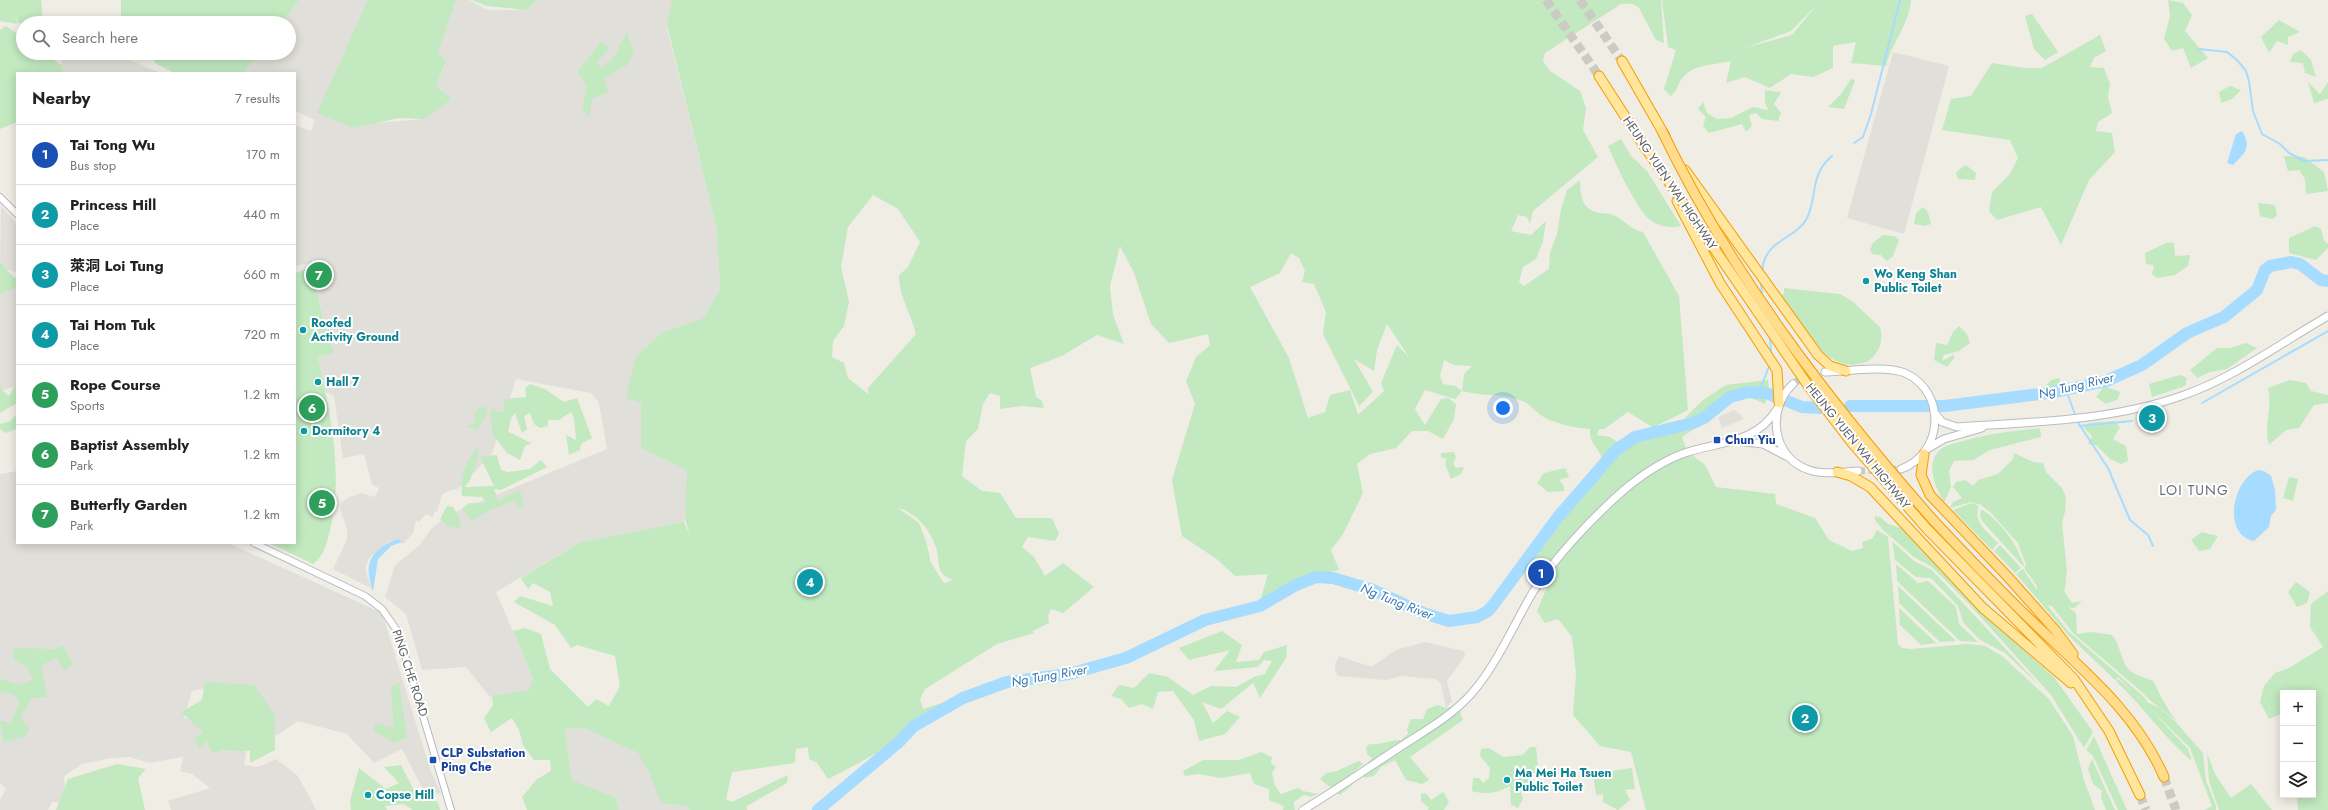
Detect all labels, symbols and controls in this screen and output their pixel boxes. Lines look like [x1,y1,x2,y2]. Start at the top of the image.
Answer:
search box [16,16,296,60]
icon: search [30,27,52,49]
text: Search here [62,27,138,49]
text: Nearby [32,86,90,110]
text: 7 results [235,89,280,108]
street label: HEUNG YUEN WAI HIGHWAY [1618,113,1722,254]
text: Tai Tong Wu [70,134,155,156]
text: 1 [42,145,48,164]
text: 170 m [245,145,280,164]
text: Bus stop [70,156,116,175]
text: Princess Hill [70,194,156,216]
text: 2 [41,205,49,224]
text: 440 m [243,205,280,224]
text: Place [70,216,99,235]
text: 萊洞 Loi Tung [70,255,164,277]
pin: 7 [306,260,332,290]
text: 3 [41,265,49,284]
text: 660 m [243,265,280,284]
place label: Wo Keng Shan Public Toilet [1874,265,1957,297]
marker: Wo Keng Shan Public Toilet [1861,276,1871,286]
text: Place [70,277,99,296]
text: Tai Hom Tuk [70,314,156,336]
place label: Roofed Activity Ground [310,314,399,346]
text: 4 [40,325,50,344]
text: 720 m [244,325,280,344]
marker: Roofed Activity Ground [298,325,308,335]
text: Place [70,336,99,355]
water label: Ng Tung River [2037,367,2116,403]
place label: Hall 7 [326,373,360,391]
text: Rope Course [70,374,161,396]
marker: Hall 7 [313,377,323,387]
street label: HEUNG YUEN WAI HIGHWAY [1801,379,1915,513]
text: 5 [41,385,49,404]
text: 1.2 km [243,385,280,404]
pin: 6 [299,393,325,423]
text: Sports [70,396,104,415]
your location [1493,398,1513,418]
pin: 3 [2139,403,2165,433]
place label: Dormitory 4 [312,422,380,440]
marker: Dormitory 4 [299,426,309,436]
place label: Chun Yiu [1725,431,1776,449]
text: Baptist Assembly [70,434,189,456]
marker: Chun Yiu [1712,435,1722,445]
text: 6 [41,445,49,464]
text: 1.2 km [243,445,280,464]
text: Park [70,456,93,475]
district label: LOI TUNG [2159,480,2229,500]
pin: 5 [309,488,335,518]
text: Butterfly Garden [70,494,187,516]
text: 7 [41,505,49,524]
text: 1.2 km [243,505,280,524]
text: Park [70,516,93,535]
pin: 1 [1528,558,1554,588]
pin: 4 [797,567,823,597]
water label: Ng Tung River [1358,578,1436,625]
street label: PING CHE ROAD [387,627,433,719]
water label: Ng Tung River [1010,659,1089,691]
map controls [2280,690,2316,798]
button: + [2280,690,2316,726]
pin: 2 [1792,703,1818,733]
button: − [2280,726,2316,762]
place label: CLP Substation Ping Che [441,744,526,776]
marker: CLP Substation Ping Che [428,755,438,765]
button: layers [2280,762,2316,798]
place label: Ma Mei Ha Tsuen Public Toilet [1515,764,1612,796]
marker: Ma Mei Ha Tsuen Public Toilet [1502,775,1512,785]
place label: Copse Hill [376,786,434,804]
marker: Copse Hill [363,790,373,800]

